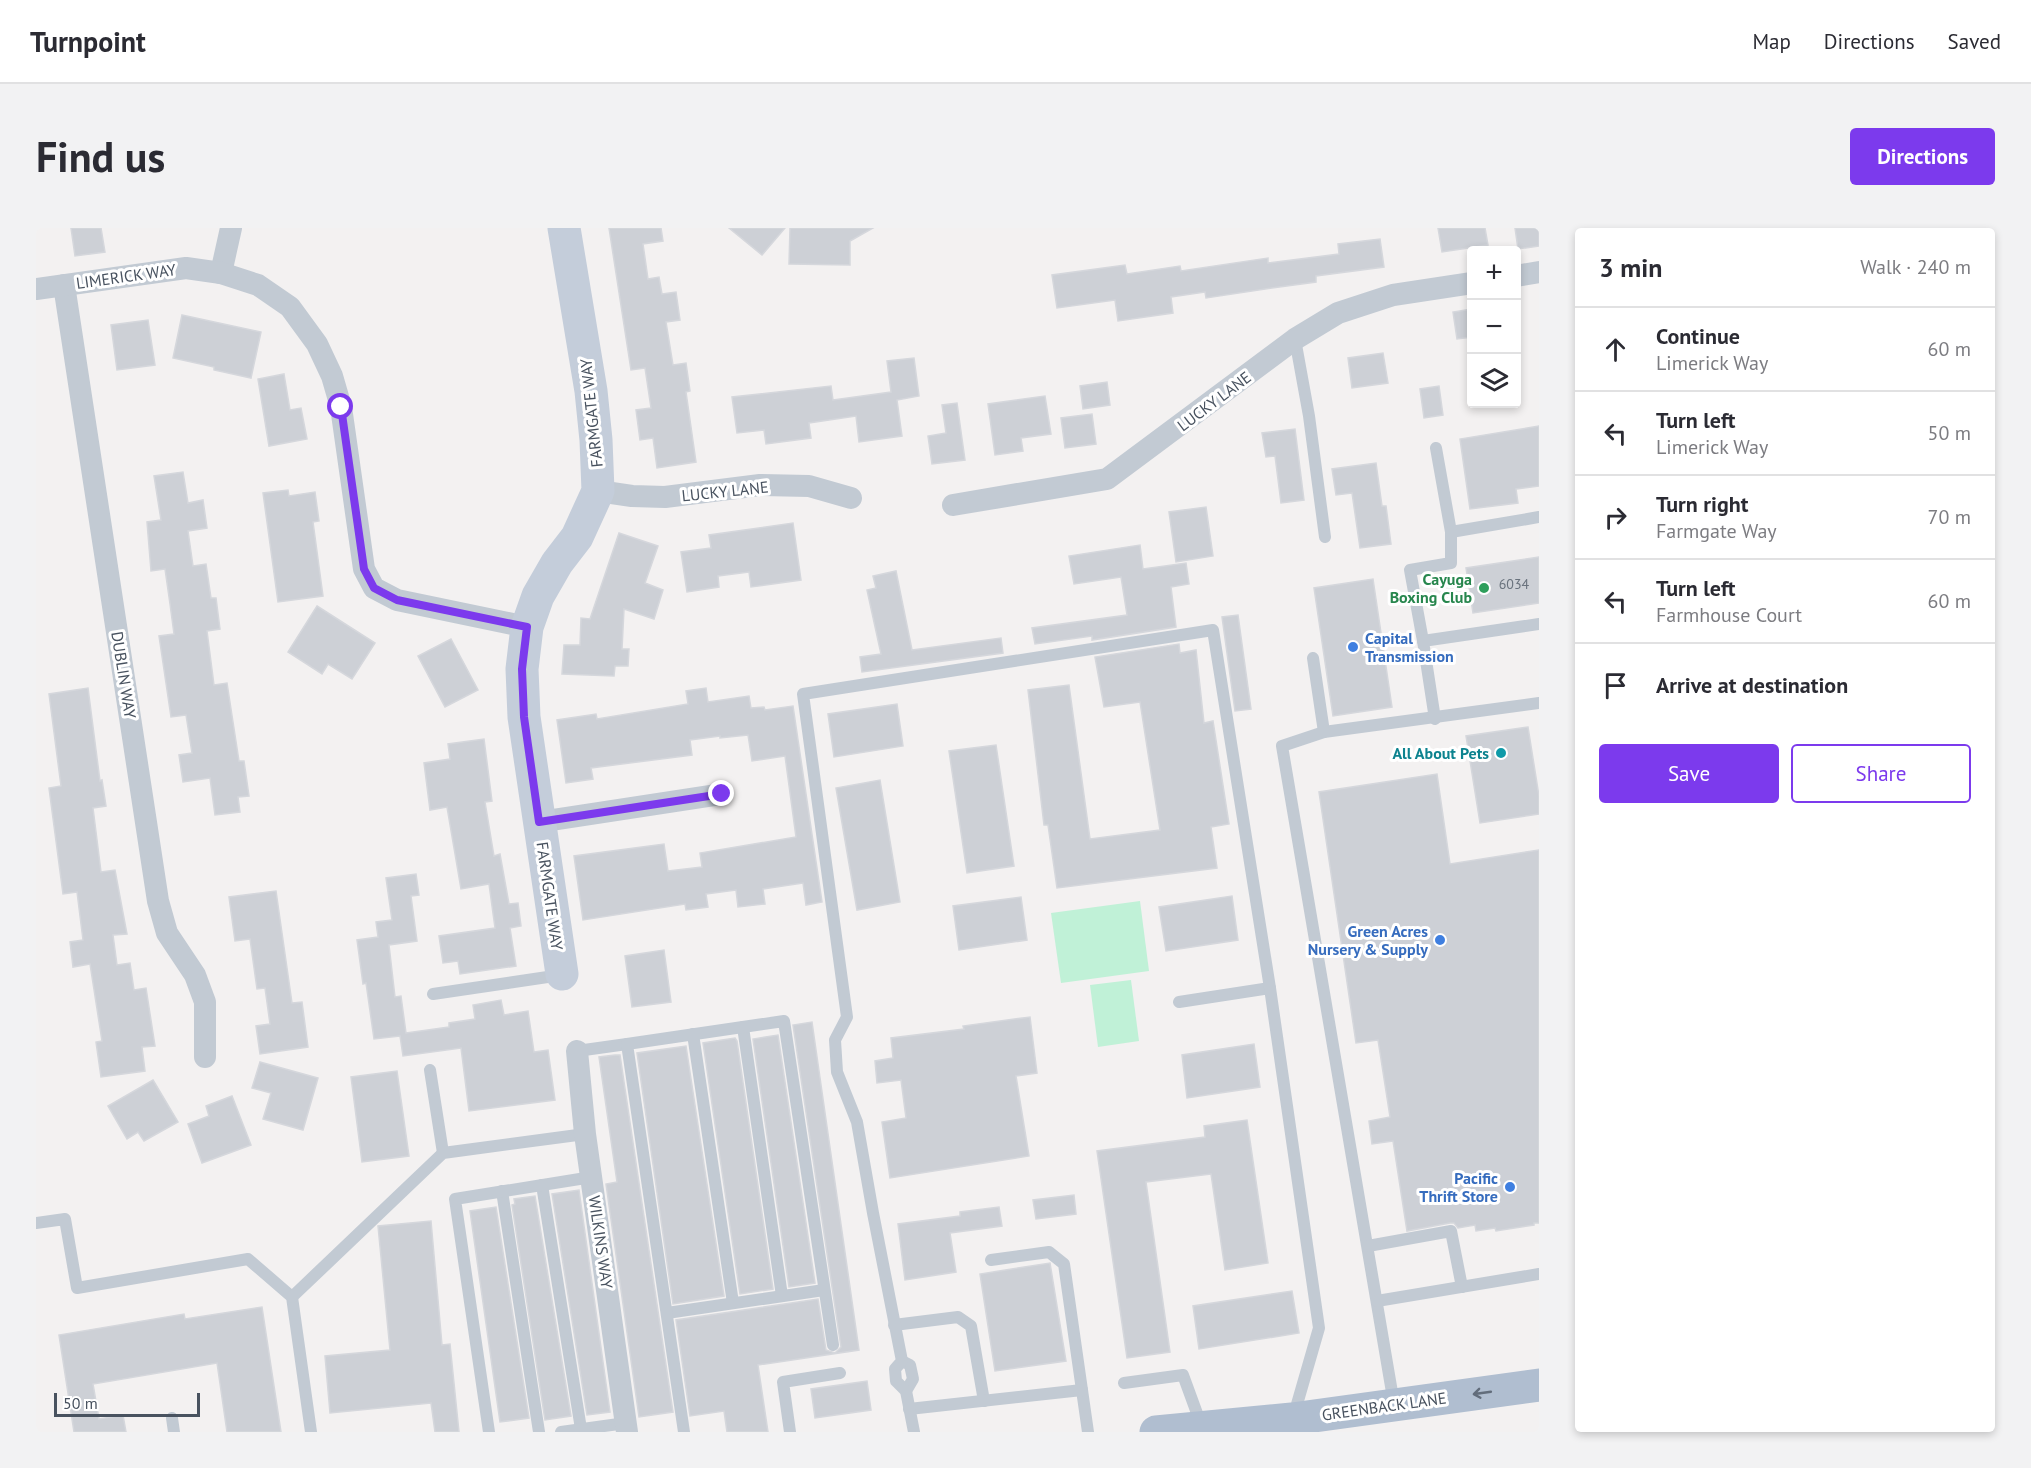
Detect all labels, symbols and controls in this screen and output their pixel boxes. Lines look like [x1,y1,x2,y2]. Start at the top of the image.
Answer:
text: Turnpoint [30,23,146,60]
text: Map [1752,28,1791,55]
text: Directions [1824,28,1915,55]
text: Saved [1948,28,2001,55]
button: Directions [1850,128,1995,185]
text: Find us [36,129,165,184]
map controls [1467,246,1521,408]
button: + [1467,246,1521,300]
text: 3 min [1599,251,1662,284]
text: Walk · 240 m [1860,254,1971,280]
street label: LIMERICK WAY [75,259,177,293]
button: − [1467,300,1521,354]
text: Continue [1656,322,1740,350]
icon: ahead [1599,333,1632,366]
text: 60 m [1928,336,1971,362]
text: Limerick Way [1656,350,1768,376]
button: layers [1467,354,1521,408]
street label: FARMGATE WAY [575,358,607,468]
street label: LUCKY LANE [1173,367,1255,435]
route start [327,393,353,419]
text: Turn left [1656,406,1736,434]
icon: left [1599,417,1632,450]
text: 50 m [1928,420,1971,446]
text: Limerick Way [1656,434,1768,460]
street label: LUCKY LANE [681,477,769,505]
text: Turn right [1656,490,1748,518]
icon: right [1599,501,1632,534]
text: 70 m [1928,504,1971,530]
text: Farmgate Way [1656,518,1777,544]
place label: Cayuga Boxing Club [1390,569,1472,607]
text: Turn left [1656,574,1736,602]
house number: 6034 [1499,575,1530,593]
marker: Cayuga Boxing Club [1477,581,1491,595]
icon: left [1599,585,1632,618]
text: 60 m [1928,588,1971,614]
text: Farmhouse Court [1656,602,1802,628]
place label: Capital Transmission [1365,628,1454,666]
street label: DUBLIN WAY [107,630,141,720]
marker: Capital Transmission [1346,640,1360,654]
icon: arrive [1599,669,1632,702]
text: Arrive at destination [1656,671,1848,699]
place label: All About Pets [1392,743,1489,763]
button: Save [1599,744,1779,803]
button: Share [1791,744,1971,803]
marker: All About Pets [1494,746,1508,760]
route end [708,780,734,806]
street label: FARMGATE WAY [532,840,568,952]
place label: Green Acres Nursery & Supply [1308,921,1428,959]
marker: Green Acres Nursery & Supply [1433,933,1447,947]
place label: Pacific Thrift Store [1419,1168,1498,1206]
marker: Pacific Thrift Store [1503,1180,1517,1194]
street label: WILKINS WAY [585,1194,617,1290]
street label: GREENBACK LANE [1321,1387,1447,1425]
one-way arrow [1472,1387,1492,1398]
scale bar [54,1390,200,1418]
text: 50 m [63,1393,98,1413]

